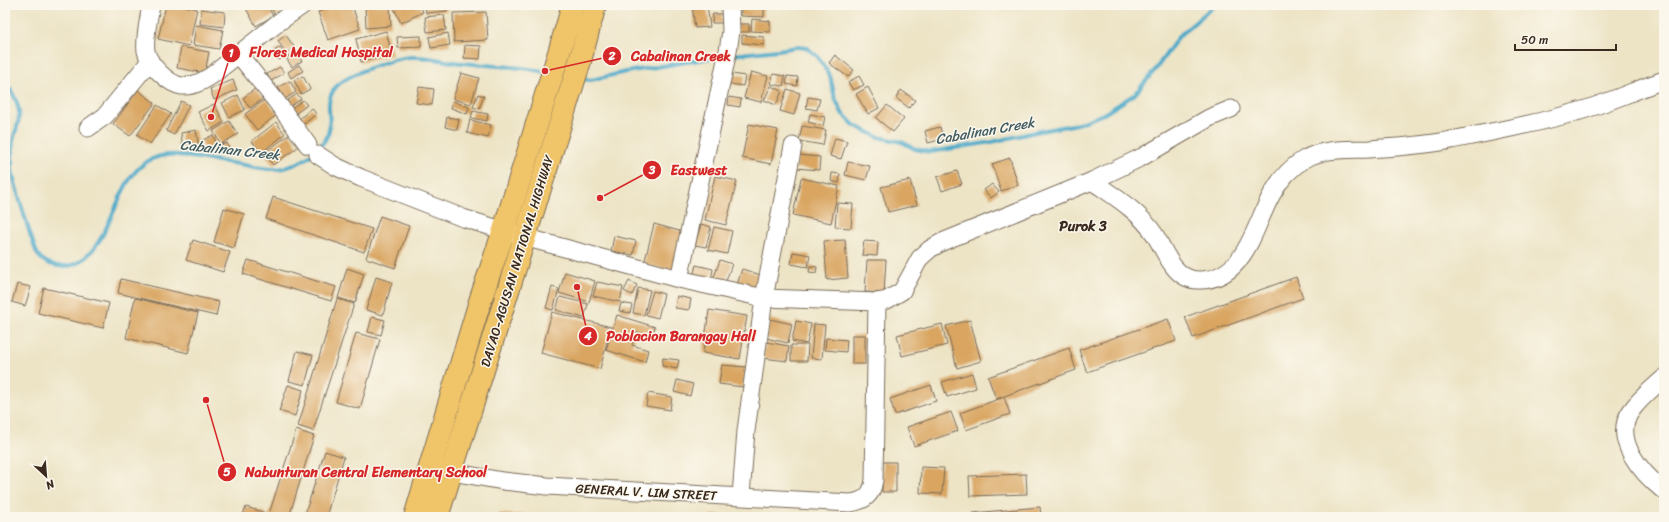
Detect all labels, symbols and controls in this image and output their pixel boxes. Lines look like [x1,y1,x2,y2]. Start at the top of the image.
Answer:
scale bar [1515,26,1616,52]
text: 50 m [1521,29,1548,51]
callout: Flores Medical Hospital [221,40,401,66]
text: Flores Medical Hospital [248,40,394,65]
text: 1 [228,42,234,64]
callout: Cabalinan Creek [602,43,739,69]
text: Cabalinan Creek [630,44,732,69]
text: 2 [608,45,616,67]
water label: Cabalinan Creek [934,110,1038,152]
water label: Cabalinan Creek [179,132,283,168]
street label: DAVAO-AGUSAN NATIONAL HIGHWAY [474,151,560,370]
callout: Eastwest [642,157,735,183]
text: Eastwest [671,158,728,183]
text: 3 [648,159,656,181]
district label: Purok 3 [1059,214,1107,239]
callout: Poblacion Barangay Hall [578,323,764,349]
text: Poblacion Barangay Hall [606,324,757,349]
text: 4 [583,325,592,347]
north arrow [26,456,66,496]
callout: Nabunturan Central Elementary School [217,459,495,485]
text: Nabunturan Central Elementary School [244,460,488,485]
text: 5 [223,461,231,483]
text: N [42,474,59,495]
street label: GENERAL V. LIM STREET [575,477,718,507]

